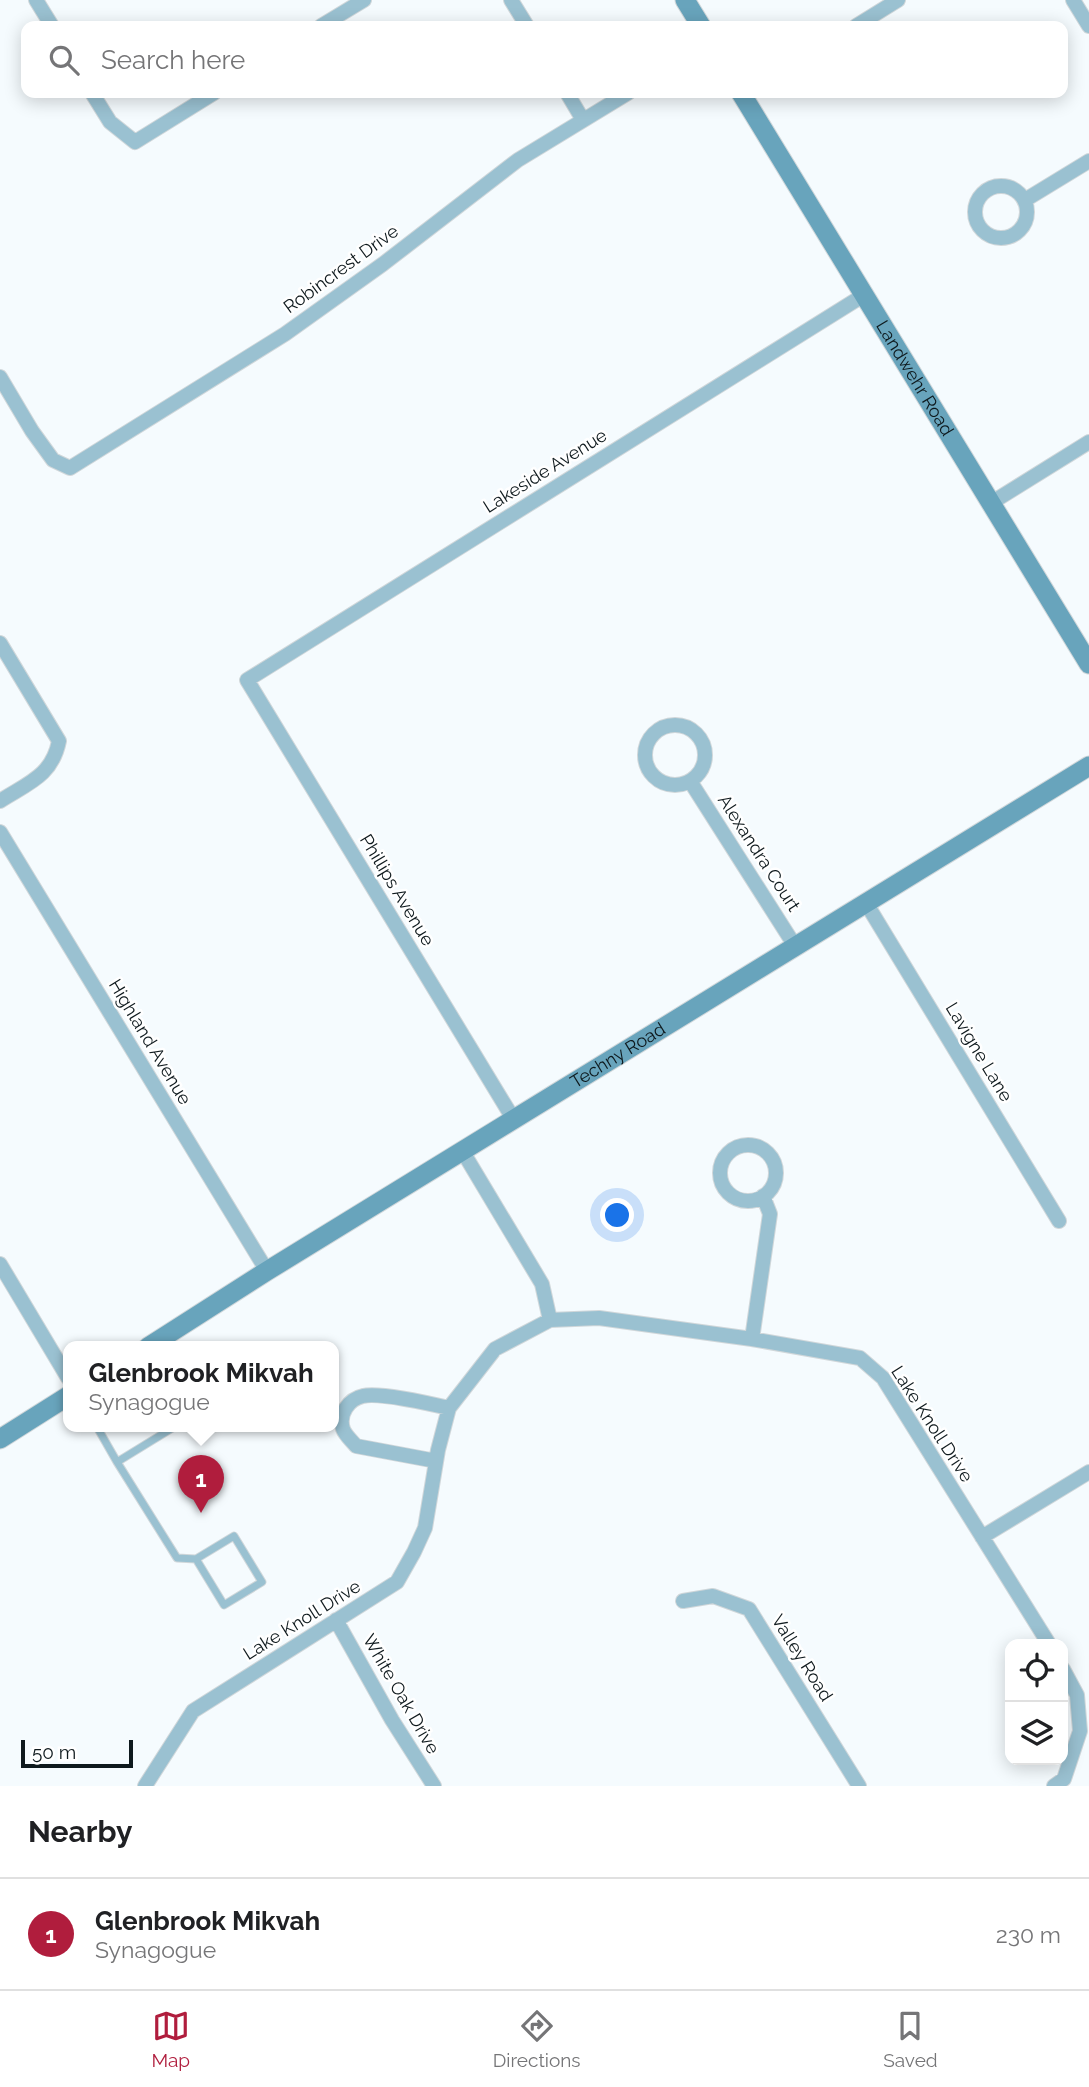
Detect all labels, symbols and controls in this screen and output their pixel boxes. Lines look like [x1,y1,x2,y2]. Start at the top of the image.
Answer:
search box [21,21,1068,98]
icon: search [45,41,83,79]
text: Search here [101,45,245,75]
street label: Robincrest Drive [279,220,402,317]
street label: Landwehr Road [872,317,958,439]
street label: Lakeside Avenue [479,424,611,517]
street label: Alexandra Court [714,791,805,915]
street label: Phillips Avenue [356,830,439,950]
street label: Highland Avenue [105,975,196,1109]
street label: Lavigne Lane [942,998,1017,1105]
street label: Techny Road [566,1018,669,1092]
your location [600,1198,634,1232]
popup [63,1341,339,1432]
text: Glenbrook Mikvah [88,1358,314,1388]
street label: Lake Knoll Drive [887,1362,978,1486]
text: Synagogue [88,1388,210,1415]
pin: 1 [178,1455,224,1513]
street label: Lake Knoll Drive [239,1575,365,1664]
street label: Valley Road [767,1611,837,1705]
street label: White Oak Drive [359,1630,444,1758]
map controls [1005,1639,1068,1765]
button: locate [1005,1639,1068,1702]
button: layers [1005,1702,1068,1765]
scale bar [21,1737,133,1769]
text: 50 m [32,1741,76,1763]
text: Nearby [28,1814,132,1849]
text: Glenbrook Mikvah [95,1906,320,1936]
text: 1 [45,1921,57,1948]
text: 230 m [996,1921,1061,1948]
text: Synagogue [95,1936,216,1963]
tab: Map [151,2007,190,2071]
tab: Directions [493,2007,581,2071]
tab: Saved [883,2007,938,2071]

